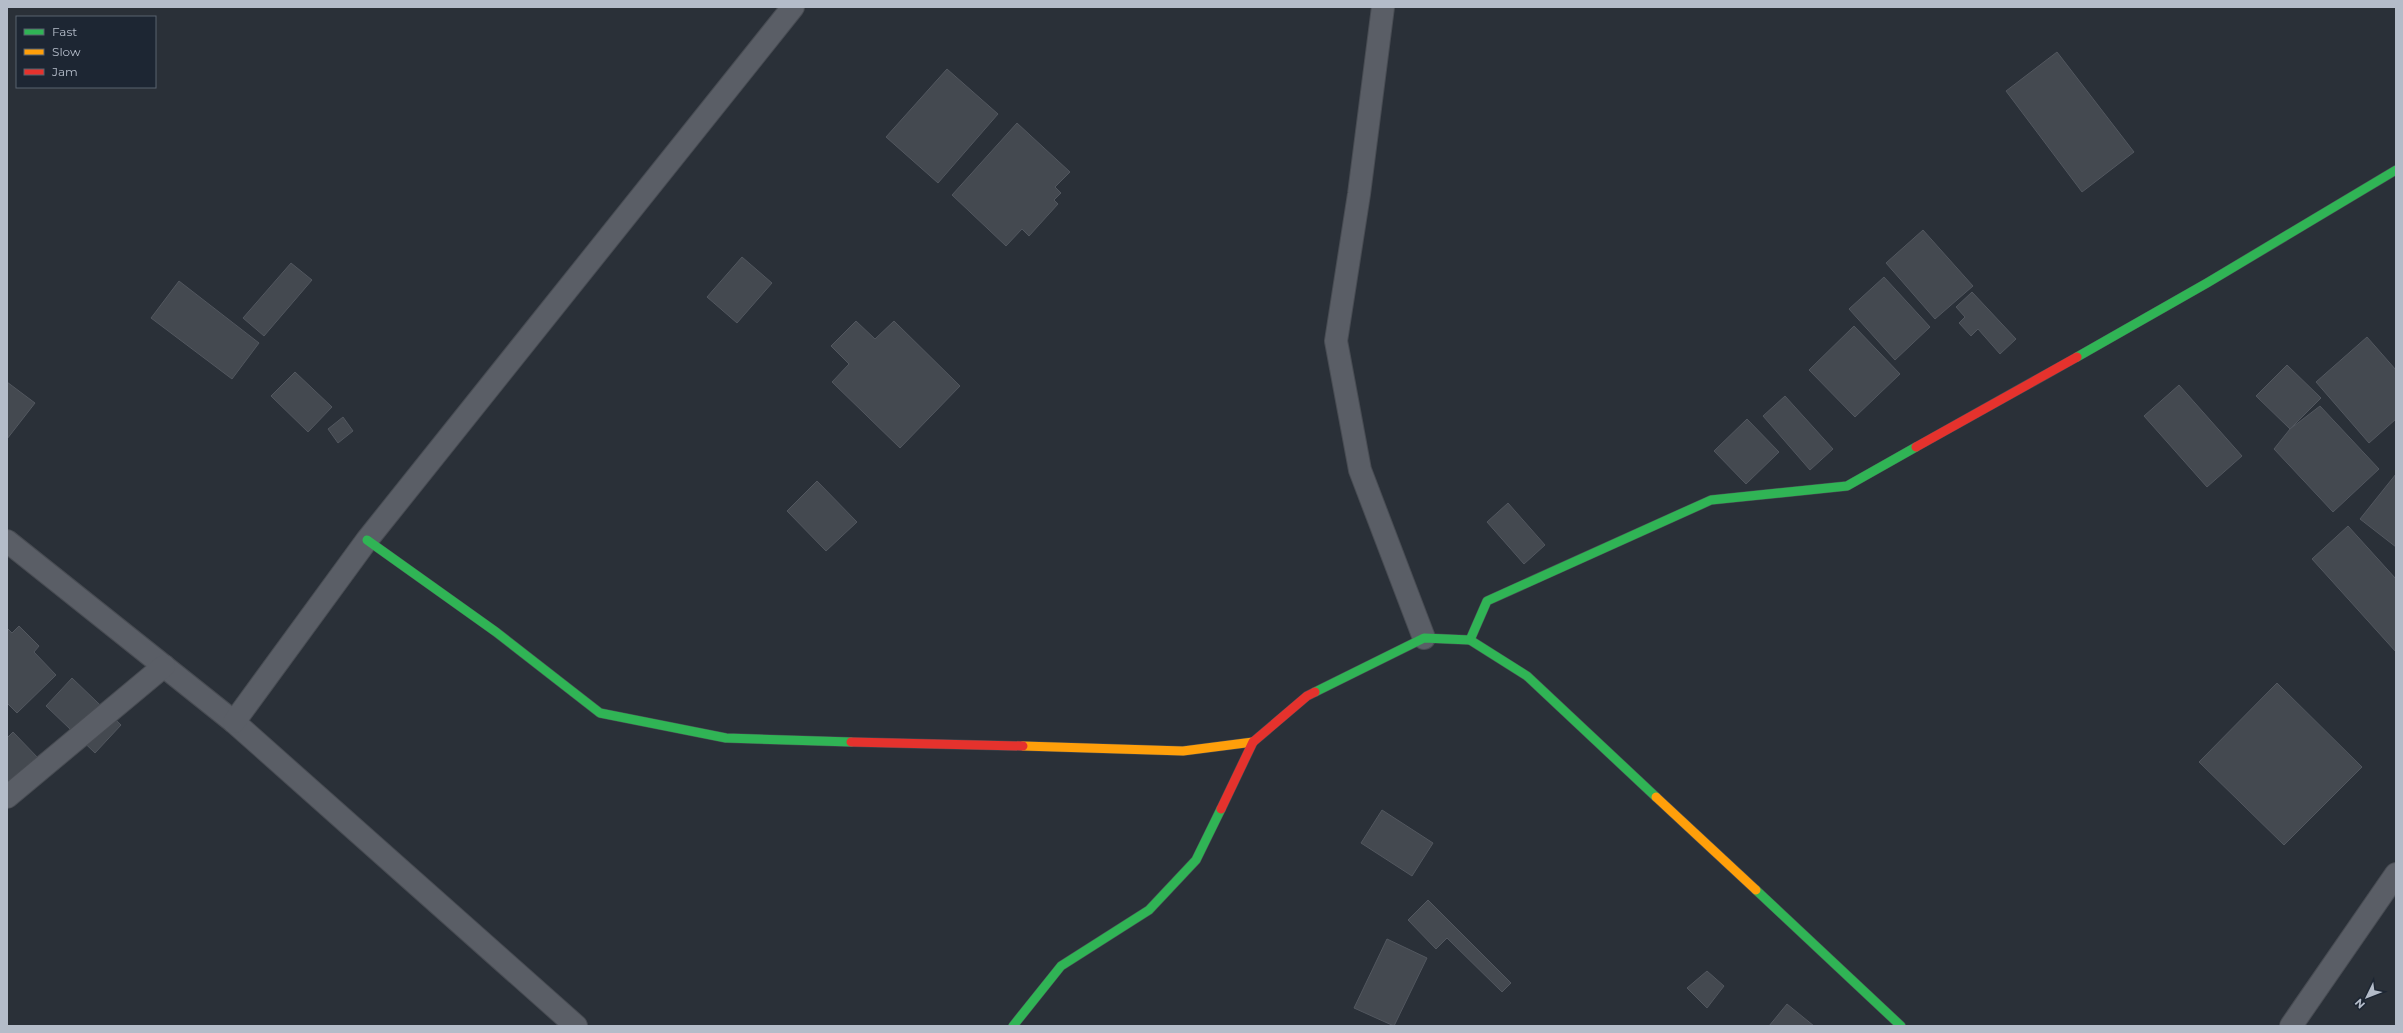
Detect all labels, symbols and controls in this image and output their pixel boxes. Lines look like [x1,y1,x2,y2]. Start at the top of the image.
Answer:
legend [16,16,156,88]
text: Fast [52,24,77,39]
text: Slow [52,44,81,59]
text: Jam [51,64,78,79]
north arrow [2347,977,2387,1017]
text: N [2352,996,2368,1012]

